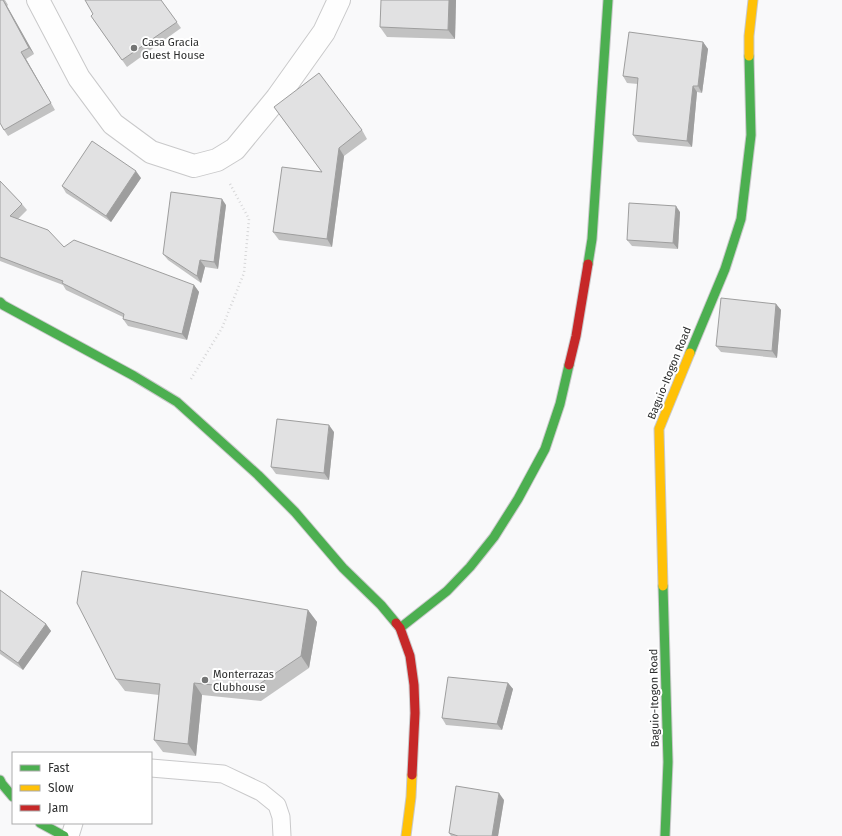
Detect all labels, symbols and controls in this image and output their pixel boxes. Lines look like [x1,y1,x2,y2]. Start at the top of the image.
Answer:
place label: Casa Gracia Guest House [142,36,205,62]
marker: Casa Gracia Guest House [129,43,139,53]
street label: Baguio-Itogon Road [645,325,694,421]
street label: Baguio-Itogon Road [647,649,662,747]
place label: Monterrazas Clubhouse [213,668,274,694]
marker: Monterrazas Clubhouse [200,675,210,685]
legend [12,752,152,824]
text: Fast [48,761,70,775]
text: Slow [48,781,74,795]
text: Jam [48,801,68,815]

